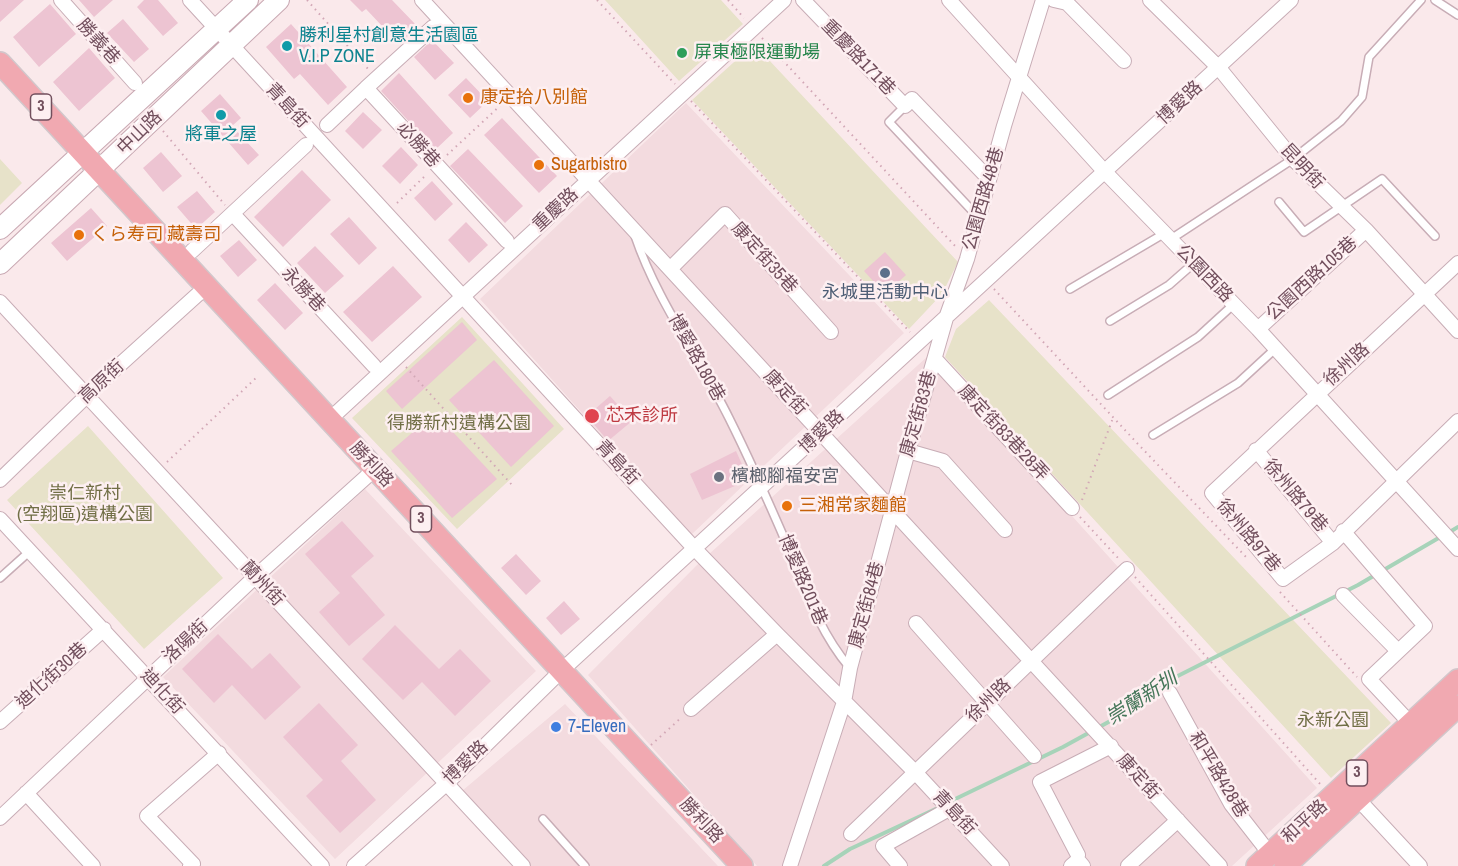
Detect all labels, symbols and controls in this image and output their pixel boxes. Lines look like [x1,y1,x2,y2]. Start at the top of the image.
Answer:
street label: 勝義巷 [72,15,124,69]
street label: 重慶路171巷 [817,16,899,100]
place label: 勝利星村創意生活園區 V.I.P ZONE [299,25,479,68]
marker: 勝利星村創意生活園區 V.I.P ZONE [280,39,294,53]
place label: 屏東極限運動場 [694,42,820,64]
marker: 屏東極限運動場 [675,46,689,60]
street label: 博愛路 [1153,77,1207,129]
street label: 青島街 [261,79,313,133]
place label: 康定拾八別館 [480,87,588,109]
marker: 康定拾八別館 [461,91,475,105]
road number: 3 [30,94,51,120]
street label: 中山路 [113,106,167,160]
marker: 將軍之屋 [214,108,228,122]
street label: 必勝巷 [392,118,444,172]
place label: 將軍之屋 [185,124,257,146]
street label: 昆明街 [1276,140,1328,194]
street label: 公園西路48巷 [959,145,1009,253]
place label: Sugarbistro [551,154,627,176]
marker: Sugarbistro [532,158,546,172]
street label: 重慶路 [529,184,583,236]
street label: 康定街35巷 [726,218,802,298]
place label: くら寿司 藏壽司 [91,224,221,246]
marker: くら寿司 藏壽司 [72,228,86,242]
street label: 公園西路105巷 [1262,233,1362,325]
street label: 公園西路 [1171,241,1237,307]
street label: 永勝巷 [277,263,329,317]
marker: 永城里活動中心 [878,266,892,280]
place label: 永城里活動中心 [822,282,948,304]
street label: 博愛路180巷 [663,311,729,405]
street label: 徐州路 [1320,339,1374,391]
street label: 高原街 [75,356,129,408]
street label: 康定街 [759,366,811,420]
street label: 康定街83巷 [896,369,942,459]
street label: 康定街83巷28弄 [953,381,1053,485]
place label: 芯禾診所 [606,405,678,427]
street label: 博愛路 [795,406,849,458]
marker: 芯禾診所 [583,407,601,425]
park label: 得勝新村遺構公園 [387,413,531,435]
street label: 青島街 [591,436,643,490]
street label: 勝利路 [345,438,397,492]
street label: 徐州路79巷 [1258,455,1332,537]
place label: 檳榔腳福安宮 [731,466,839,488]
marker: 檳榔腳福安宮 [712,470,726,484]
park label: 崇仁新村 (空翔區)遺構公園 [17,483,153,526]
place label: 三湘常家麵館 [799,495,907,517]
street label: 徐州路97巷 [1211,495,1285,577]
marker: 三湘常家麵館 [780,499,794,513]
road number: 3 [410,506,432,532]
street label: 博愛路201巷 [773,531,831,629]
street label: 蘭州街 [236,557,288,611]
street label: 康定街84巷 [845,560,889,650]
street label: 洛陽街 [159,616,213,668]
street label: 迪化街30巷 [12,638,92,714]
street label: 迪化街 [136,665,188,719]
water label: 崇蘭新圳 [1102,667,1182,731]
street label: 徐州路 [962,674,1016,728]
park label: 永新公園 [1297,710,1369,732]
place label: 7-Eleven [568,716,626,738]
marker: 7-Eleven [549,720,563,734]
street label: 和平路428巷 [1184,728,1252,822]
street label: 博愛路 [439,736,493,790]
street label: 康定街 [1112,750,1164,804]
road number: 3 [1346,760,1368,786]
street label: 青島街 [928,786,980,840]
street label: 勝利路 [675,794,727,848]
street label: 和平路 [1278,796,1332,848]

